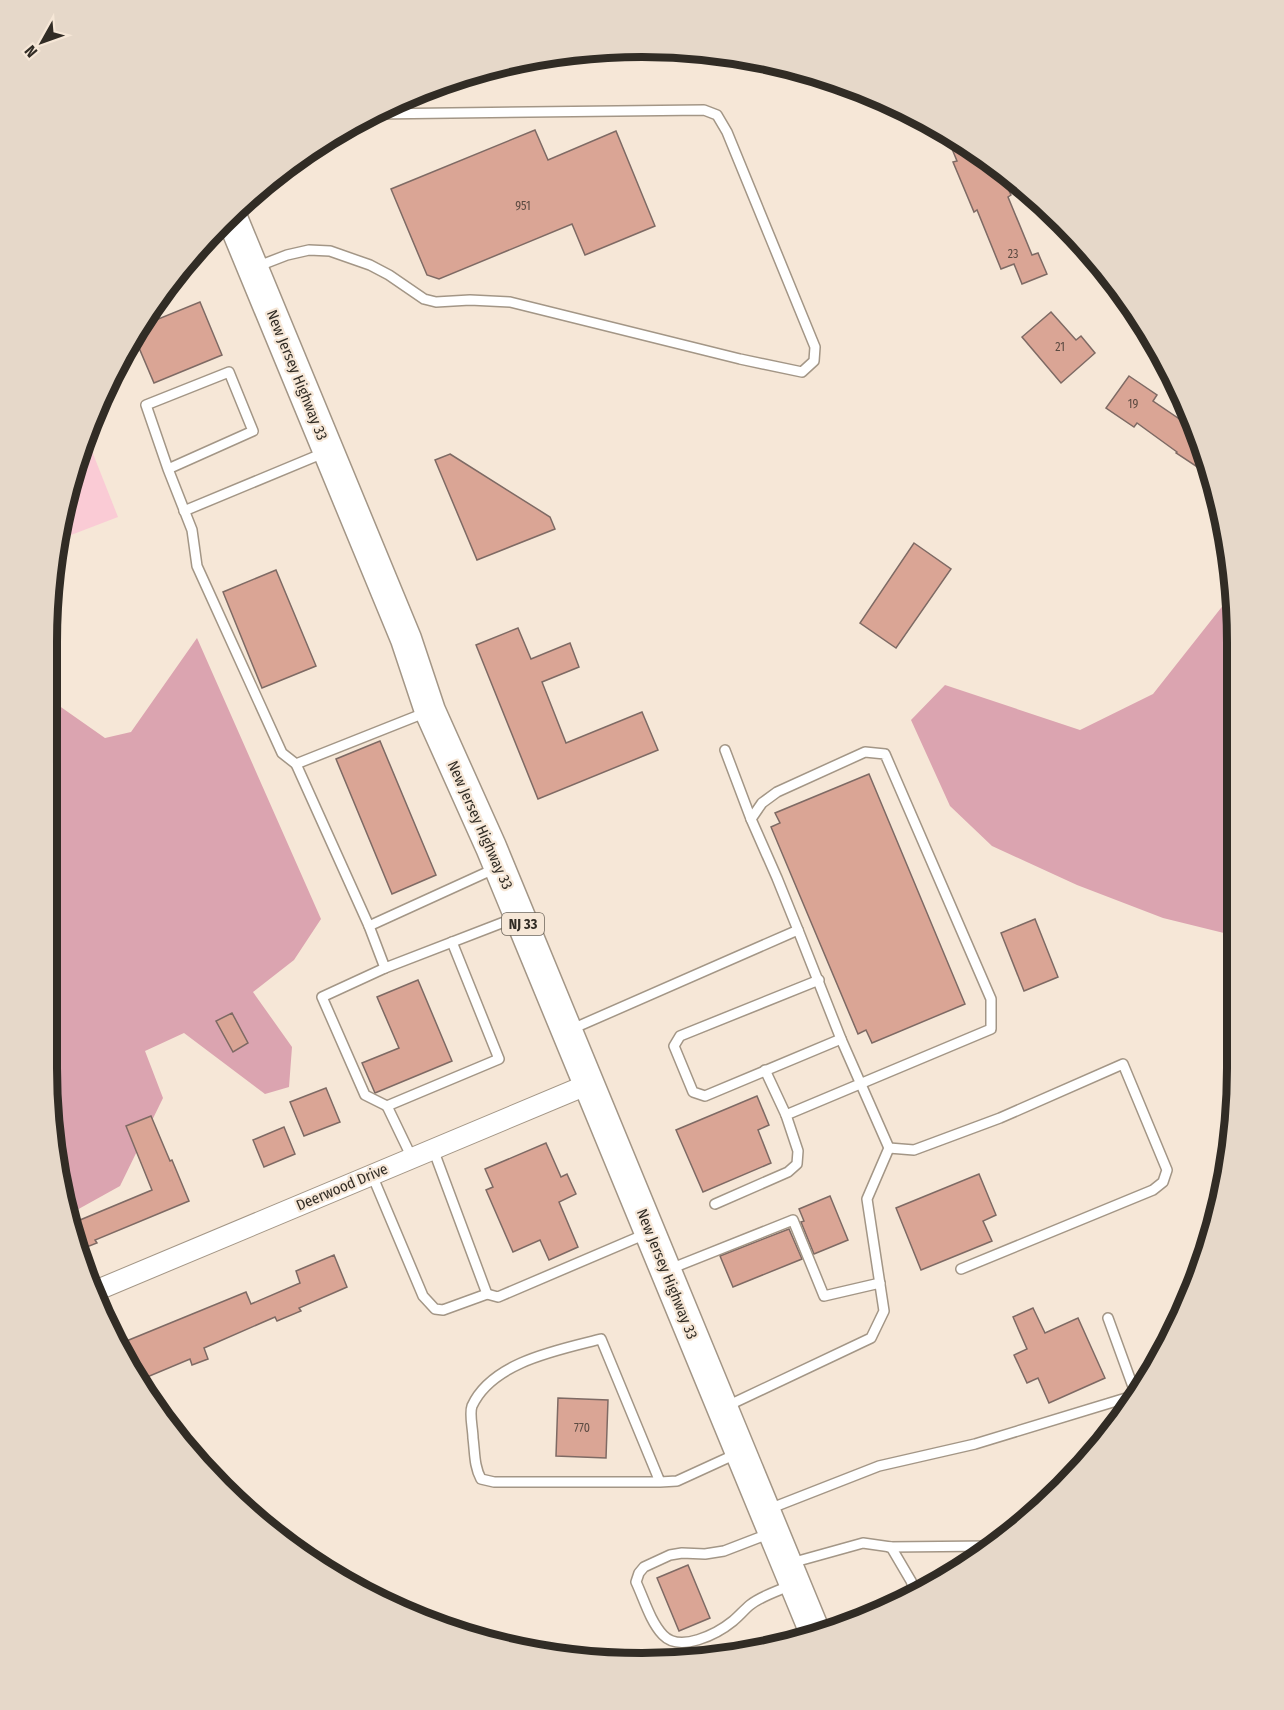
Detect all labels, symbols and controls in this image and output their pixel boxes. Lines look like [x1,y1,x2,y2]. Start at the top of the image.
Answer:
north arrow [12,12,72,72]
text: N [21,42,41,61]
house number: 951 [515,199,531,213]
house number: 23 [1008,247,1018,261]
street label: New Jersey Highway 33 [263,307,331,443]
house number: 21 [1055,340,1065,354]
house number: 19 [1128,397,1138,411]
street label: New Jersey Highway 33 [444,758,517,892]
road number: NJ 33 [502,913,544,935]
street label: Deerwood Drive [294,1160,390,1214]
street label: New Jersey Highway 33 [633,1206,701,1342]
house number: 770 [574,1421,590,1435]

